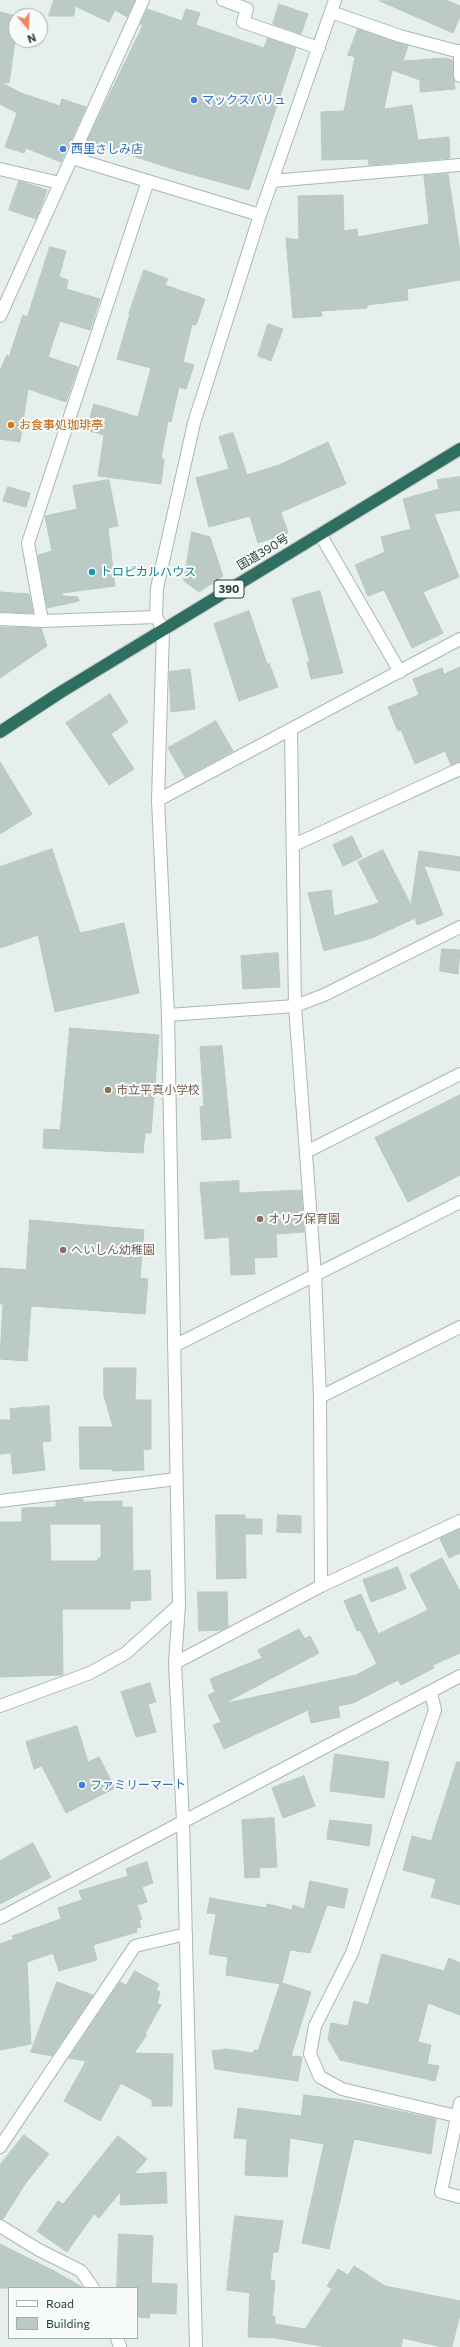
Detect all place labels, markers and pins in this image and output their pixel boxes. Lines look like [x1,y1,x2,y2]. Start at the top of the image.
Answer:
place label: マックスバリュ [202,93,286,107]
marker: マックスバリュ [189,95,199,105]
place label: 西里さしみ店 [71,142,143,156]
marker: 西里さしみ店 [58,144,68,154]
place label: お食事処珈琲亭 [19,418,103,432]
marker: お食事処珈琲亭 [6,420,16,430]
place label: トロピカルハウス [100,565,196,579]
marker: トロピカルハウス [87,567,97,577]
place label: 市立平真小学校 [116,1083,200,1097]
marker: 市立平真小学校 [103,1085,113,1095]
place label: オリブ保育園 [268,1212,340,1226]
marker: オリブ保育園 [255,1214,265,1224]
place label: へいしん幼稚園 [71,1243,155,1257]
marker: へいしん幼稚園 [58,1245,68,1255]
place label: ファミリーマート [90,1778,186,1792]
marker: ファミリーマート [77,1780,87,1790]

